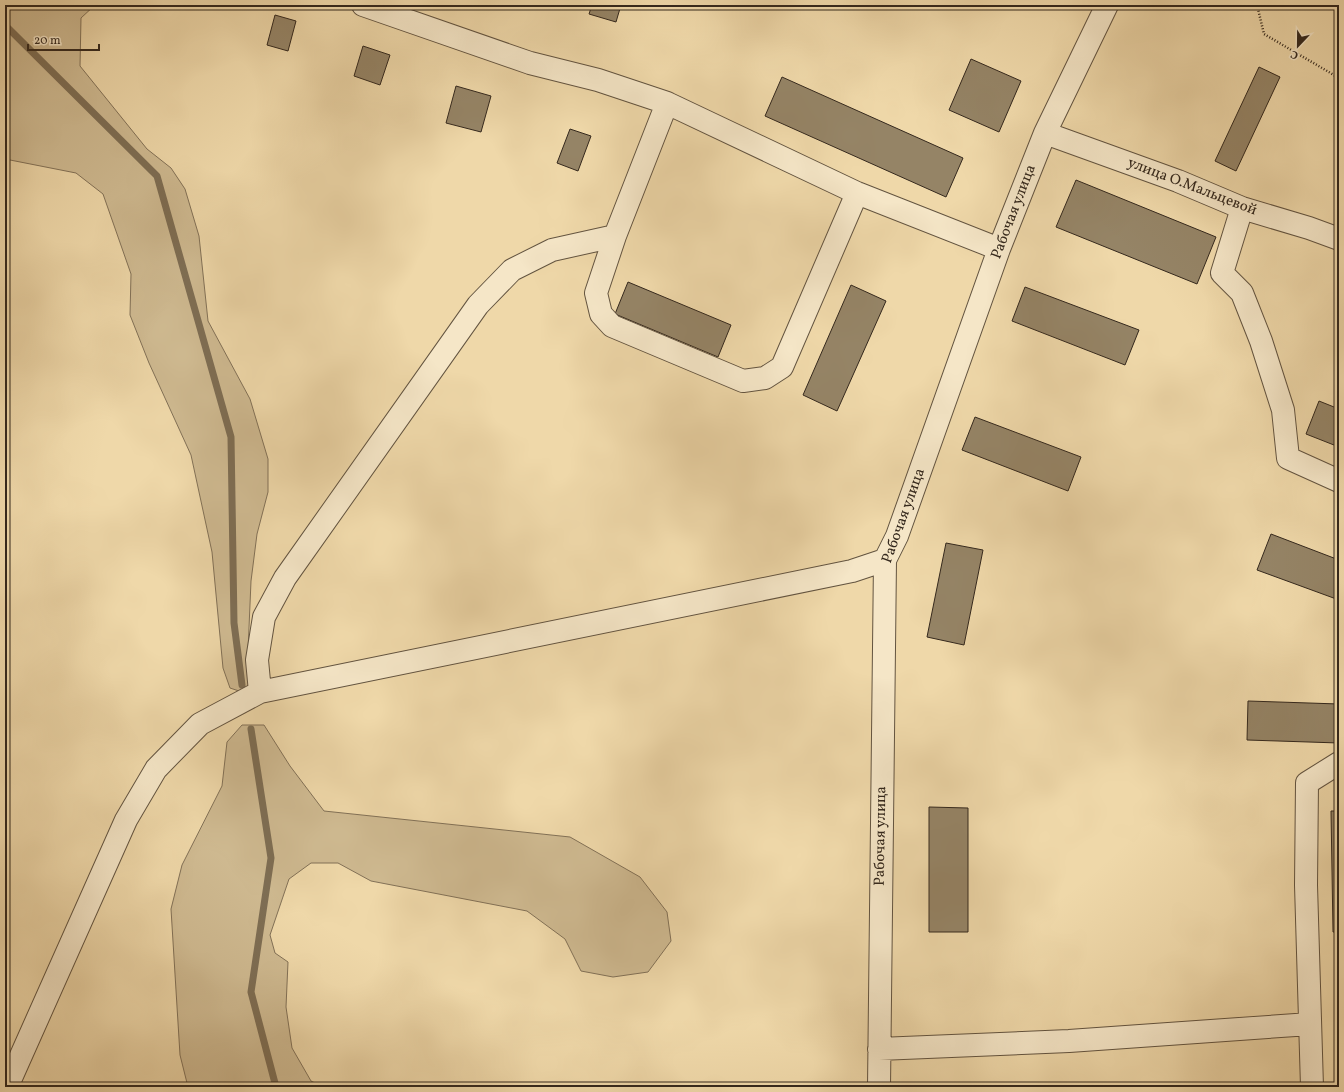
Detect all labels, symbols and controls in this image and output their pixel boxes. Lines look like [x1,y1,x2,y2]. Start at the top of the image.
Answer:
scale bar [28,26,99,52]
north arrow [1278,26,1318,66]
text: 20 m [34,33,61,49]
text: С [1289,46,1301,62]
street label: улица О.Мальцевой [1124,153,1260,221]
street label: Рабочая улица [986,162,1042,262]
street label: Рабочая улица [877,466,931,566]
street label: Рабочая улица [870,786,892,886]

